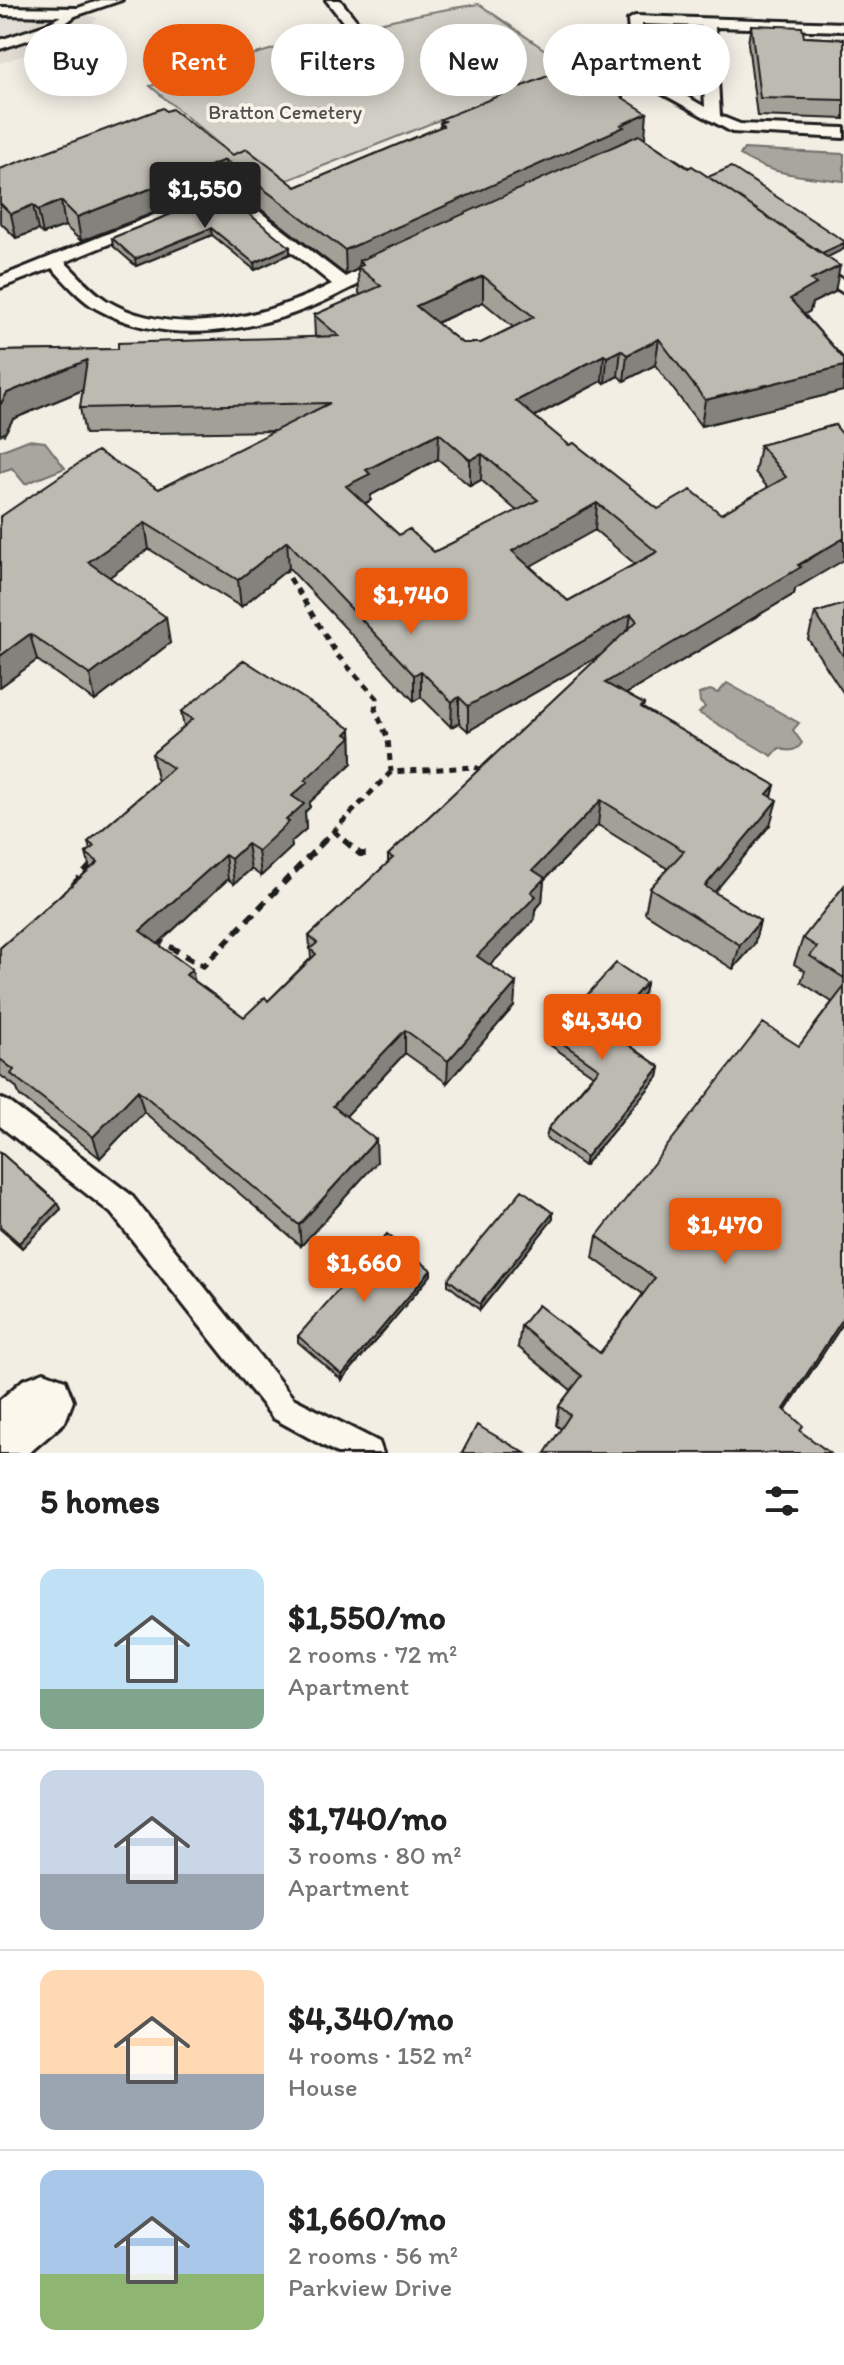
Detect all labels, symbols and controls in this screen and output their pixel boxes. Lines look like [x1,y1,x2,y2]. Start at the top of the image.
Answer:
chip: Buy [24,24,127,96]
chip: Rent [143,24,255,96]
chip: Filters [271,24,404,96]
chip: New [420,24,527,96]
chip: Apartment [543,24,730,96]
park label: Bratton Cemetery [208,100,362,124]
pin: $1,550 [140,162,270,230]
text: $1,550 [168,172,242,204]
pin: $1,740 [346,568,476,636]
text: $1,740 [373,578,449,610]
pin: $4,340 [537,994,667,1062]
text: $4,340 [562,1004,642,1036]
pin: $1,470 [660,1198,790,1266]
text: $1,470 [687,1208,763,1240]
pin: $1,660 [299,1236,429,1304]
text: $1,660 [327,1246,401,1278]
icon: filters [760,1479,804,1523]
text: 5 homes [40,1481,160,1522]
text: $1,550/mo [288,1597,446,1638]
icon: home [104,1601,200,1697]
text: 2 rooms · 72 m² [288,1638,457,1670]
text: Apartment [288,1670,409,1702]
text: $1,740/mo [288,1798,447,1839]
icon: home [104,1802,200,1898]
text: 3 rooms · 80 m² [288,1839,462,1871]
text: Apartment [288,1871,409,1903]
text: $4,340/mo [288,1998,454,2039]
icon: home [104,2002,200,2098]
text: 4 rooms · 152 m² [288,2039,472,2071]
text: House [288,2071,358,2103]
text: $1,660/mo [288,2198,446,2239]
icon: home [104,2202,200,2298]
text: 2 rooms · 56 m² [288,2239,458,2271]
text: Parkview Drive [288,2271,452,2303]

